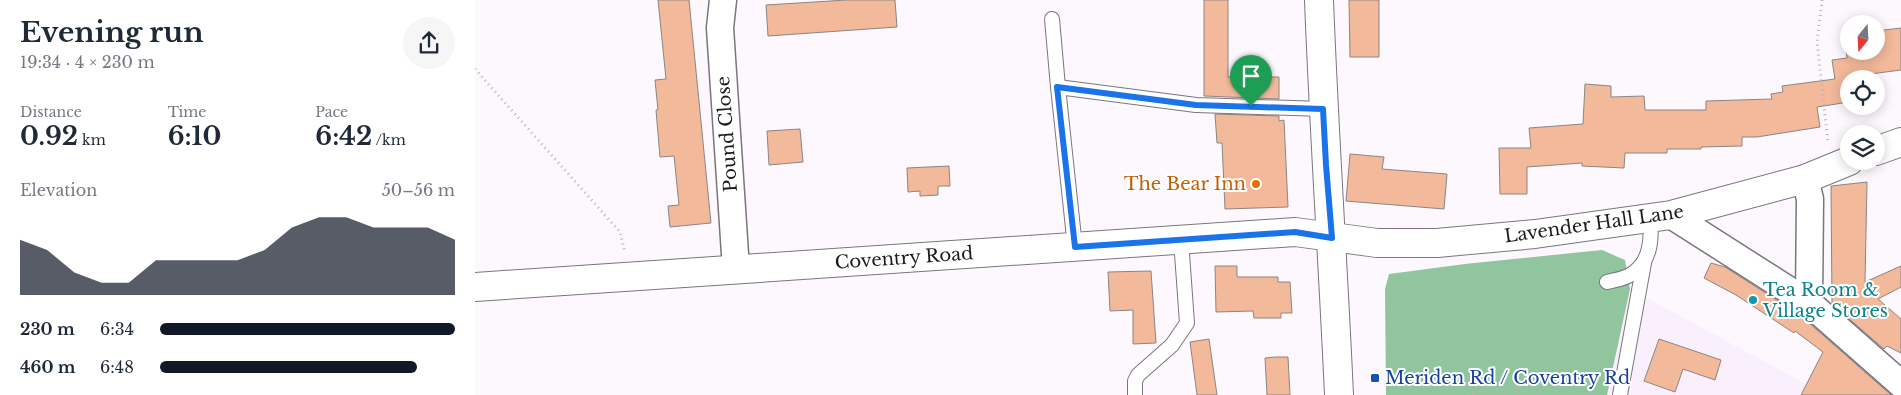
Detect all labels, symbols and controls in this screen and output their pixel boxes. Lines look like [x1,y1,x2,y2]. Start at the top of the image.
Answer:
text: Evening run [20,15,204,50]
north arrow [1840,15,1885,60]
map controls [1840,15,1885,170]
button: share [403,17,455,69]
text: 19:34 · 4 × 230 m [20,52,155,72]
pin [1230,55,1272,106]
icon: arrive [1237,62,1265,90]
button: locate [1840,70,1885,115]
street label: Pound Close [712,75,742,193]
text: Distance [20,103,82,121]
text: Time [168,103,206,121]
text: Pace [315,103,348,121]
text: 0.92 [20,121,78,152]
text: 6:10 [168,121,221,152]
text: 6:42 [315,121,372,152]
button: layers [1840,125,1885,170]
text: km [78,131,106,149]
text: /km [372,131,406,149]
place label: The Bear Inn [1124,173,1246,195]
marker: The Bear Inn [1250,178,1262,190]
text: Elevation [20,180,97,200]
text: 50–56 m [382,180,455,200]
street label: Lavender Hall Lane [1503,201,1685,247]
street label: Coventry Road [834,242,974,274]
place label: Tea Room & Village Stores [1762,279,1888,322]
marker: Tea Room & Village Stores [1747,294,1759,306]
text: 230 m [20,319,75,339]
text: 6:34 [100,319,134,339]
text: 460 m [20,357,75,377]
text: 6:48 [100,357,134,377]
place label: Meriden Rd / Coventry Rd [1385,367,1630,389]
marker: Meriden Rd / Coventry Rd [1369,372,1381,384]

